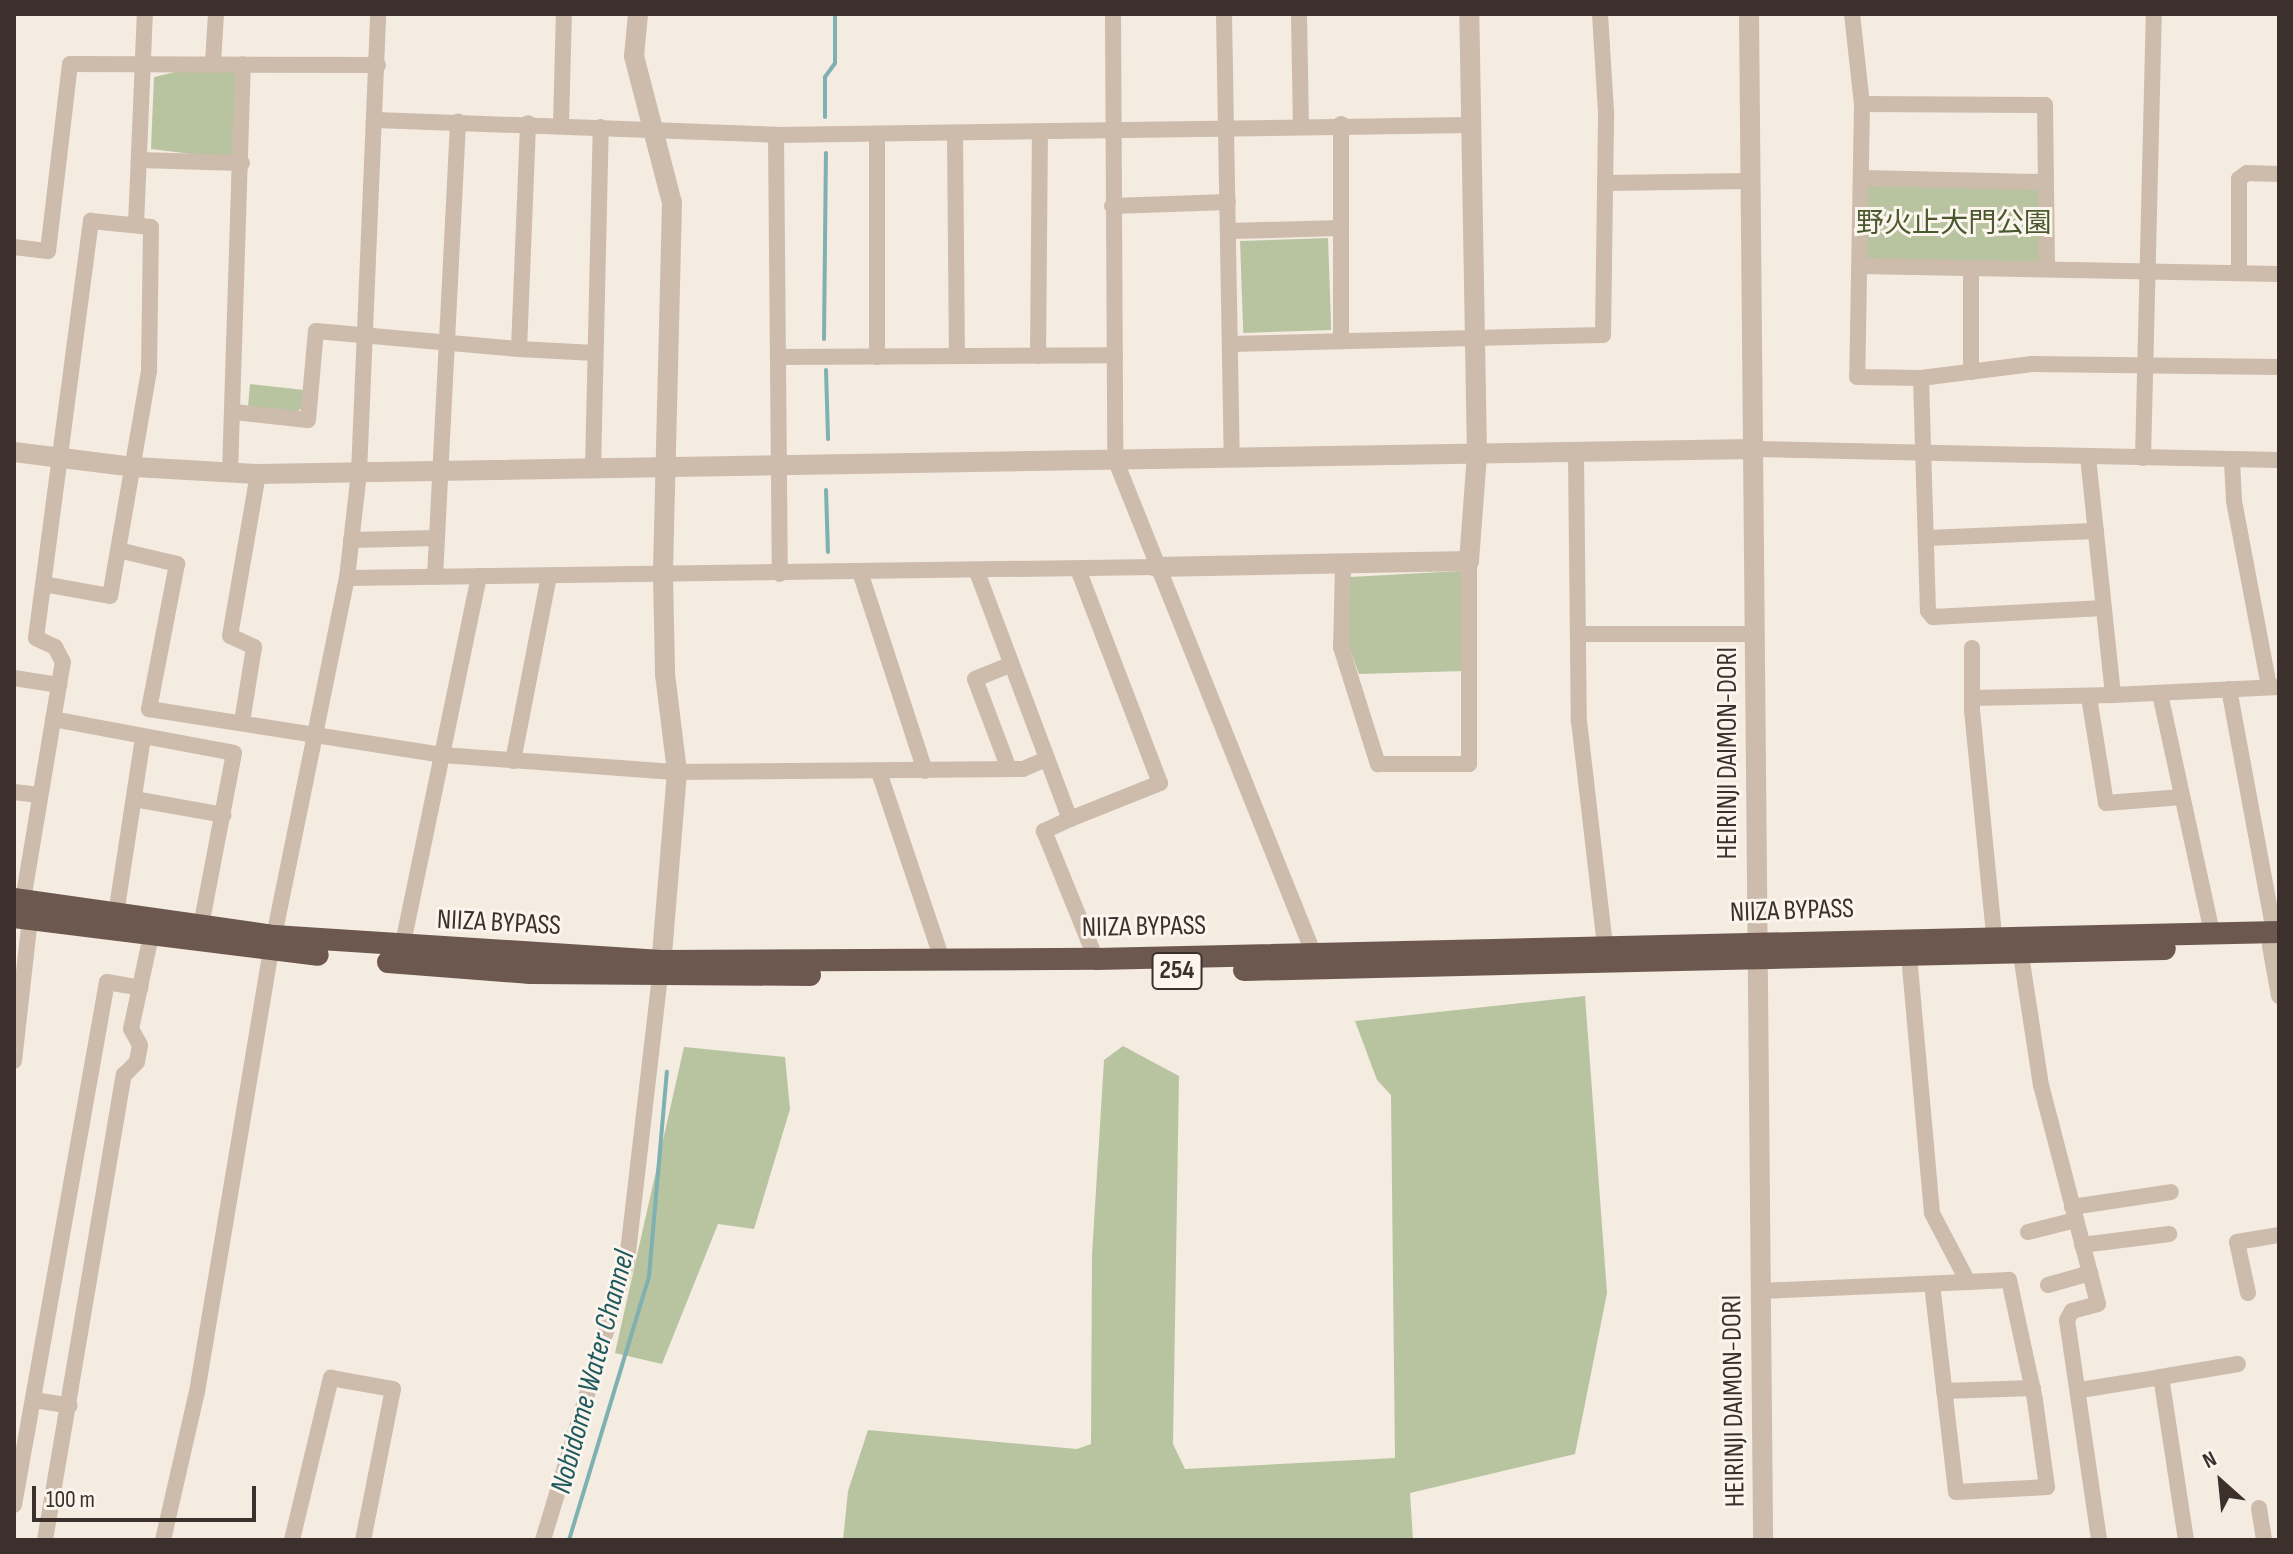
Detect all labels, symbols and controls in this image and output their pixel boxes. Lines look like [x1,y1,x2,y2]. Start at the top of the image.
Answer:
park label: 野火止大門公園 [1856,207,2052,241]
street label: HEIRINJI DAIMON-DORI [1711,647,1745,859]
street label: NIIZA BYPASS [1729,892,1855,930]
street label: NIIZA BYPASS [436,903,562,943]
street label: NIIZA BYPASS [1082,909,1206,945]
road number: 254 [1151,949,1203,993]
water label: Nobidome Water Channel [543,1246,643,1498]
street label: HEIRINJI DAIMON-DORI [1715,1295,1753,1507]
north arrow [2181,1442,2261,1522]
text: N [2199,1445,2221,1475]
scale bar [36,1470,260,1520]
text: 100 m [46,1485,95,1514]

